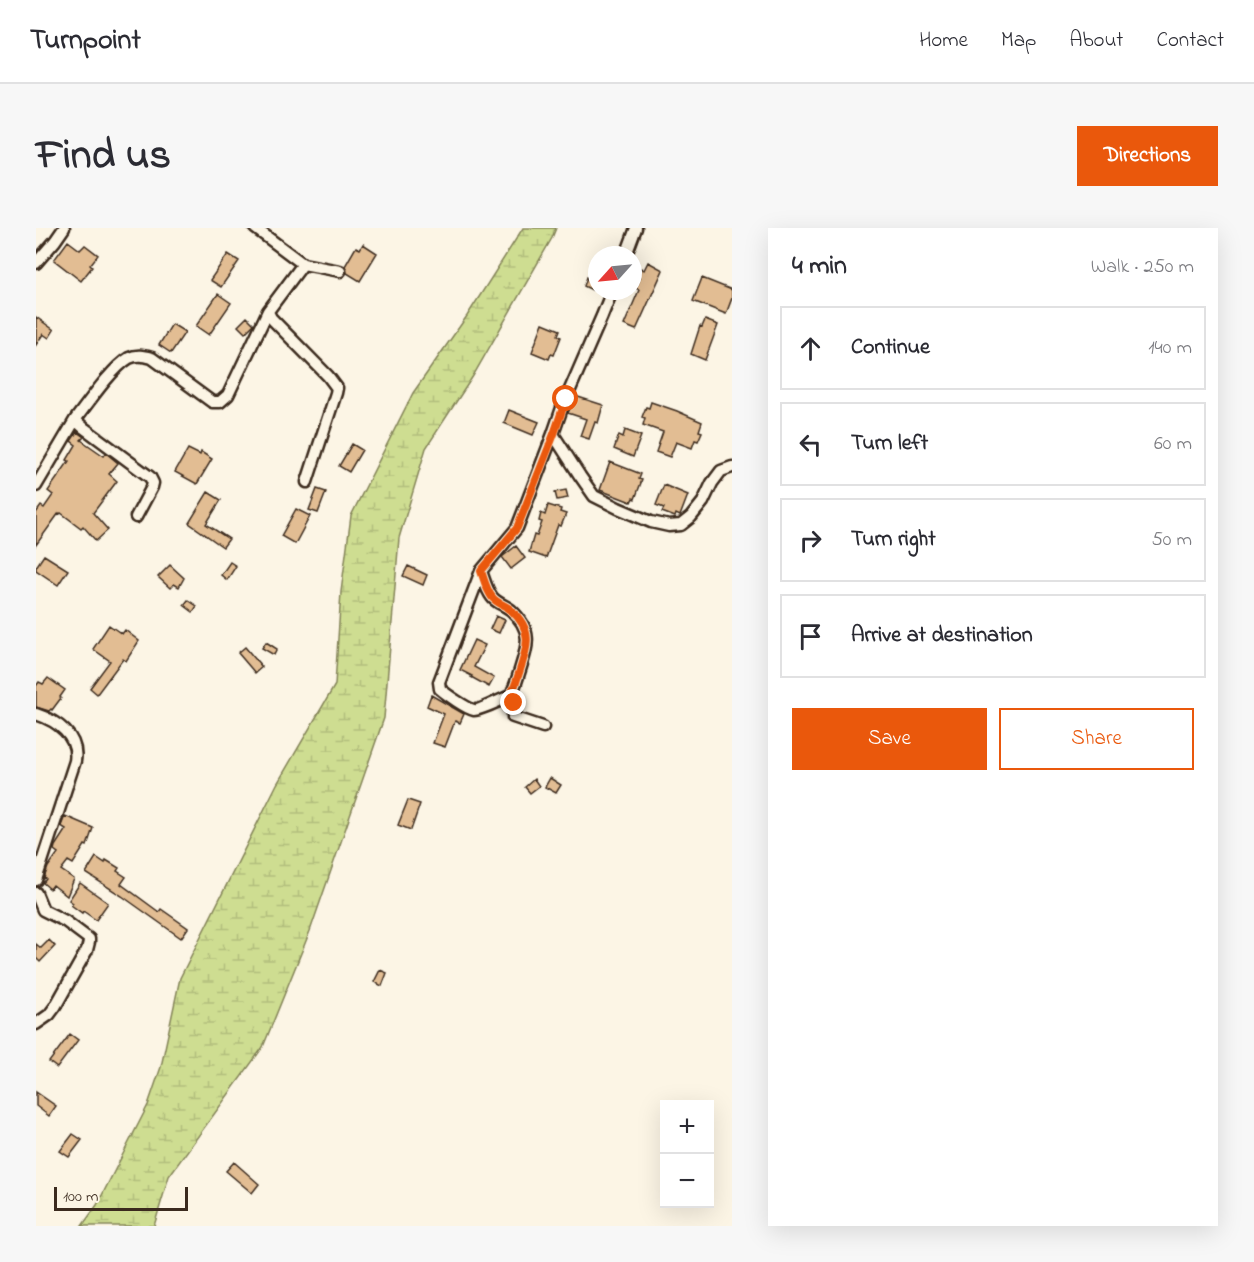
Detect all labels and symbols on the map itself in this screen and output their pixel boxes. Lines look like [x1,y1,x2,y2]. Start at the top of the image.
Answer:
north arrow [588,246,642,300]
route start [552,385,578,411]
route end [500,689,526,715]
scale bar [54,1184,188,1212]

